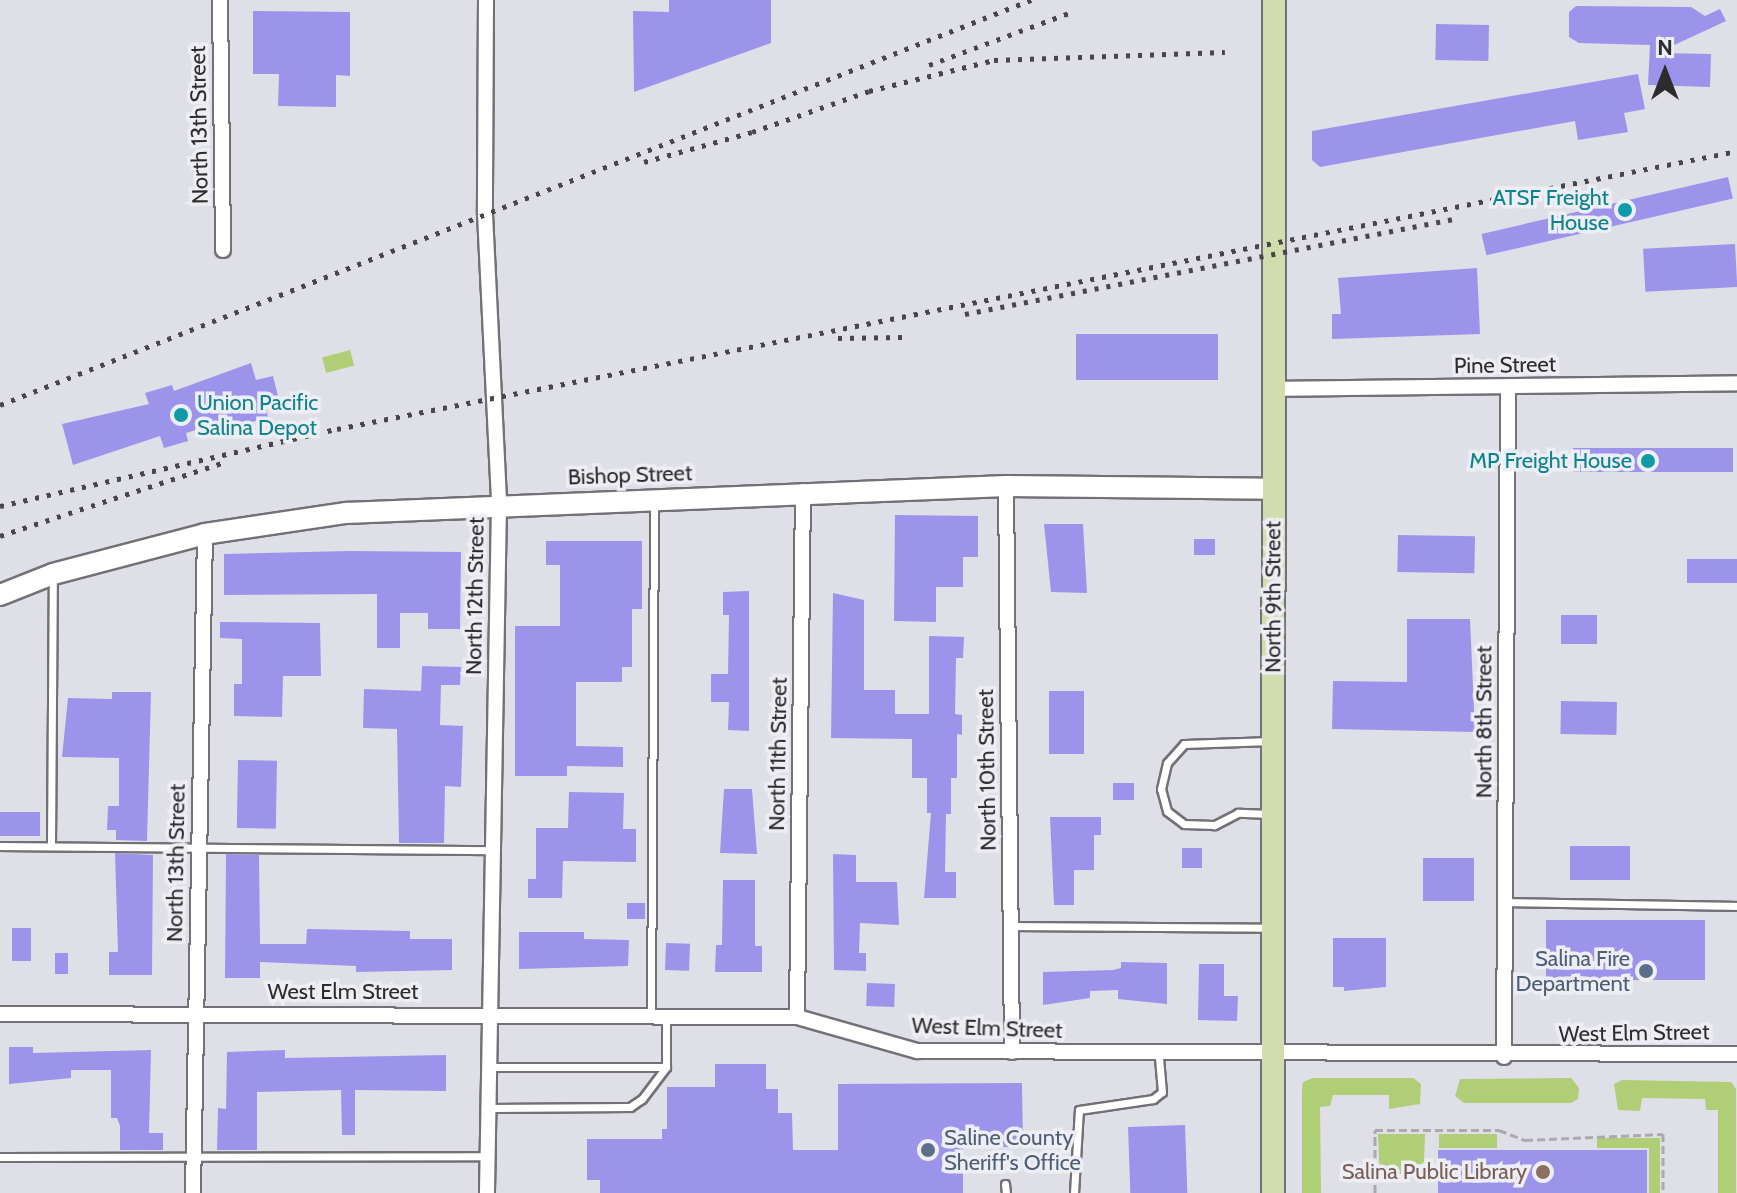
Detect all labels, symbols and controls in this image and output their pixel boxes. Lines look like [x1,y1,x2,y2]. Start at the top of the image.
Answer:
north arrow [1625,32,1705,112]
text: N [1657,34,1673,61]
street label: North 13th Street [184,46,214,204]
place label: ATSF Freight House [1492,184,1609,236]
marker: ATSF Freight House [1616,201,1634,219]
street label: Pine Street [1454,351,1556,379]
place label: Union Pacific Salina Depot [197,389,318,440]
marker: Union Pacific Salina Depot [172,406,190,424]
place label: MP Freight House [1469,448,1632,474]
marker: MP Freight House [1639,452,1657,470]
street label: Bishop Street [567,460,693,490]
street label: North 12th Street [460,517,490,675]
street label: North 9th Street [1260,521,1286,673]
street label: North 8th Street [1471,646,1497,798]
street label: North 11th Street [763,677,793,831]
street label: North 10th Street [972,689,1002,851]
street label: North 13th Street [161,784,191,942]
place label: Salina Fire Department [1516,945,1630,996]
marker: Salina Fire Department [1637,962,1655,980]
street label: West Elm Street [268,979,418,1005]
street label: West Elm Street [911,1012,1063,1044]
street label: West Elm Street [1558,1018,1710,1048]
place label: Saline County Sheriff's Office [944,1124,1081,1176]
marker: Saline County Sheriff's Office [919,1141,937,1159]
place label: Salina Public Library [1342,1159,1527,1185]
marker: Salina Public Library [1534,1163,1552,1181]

